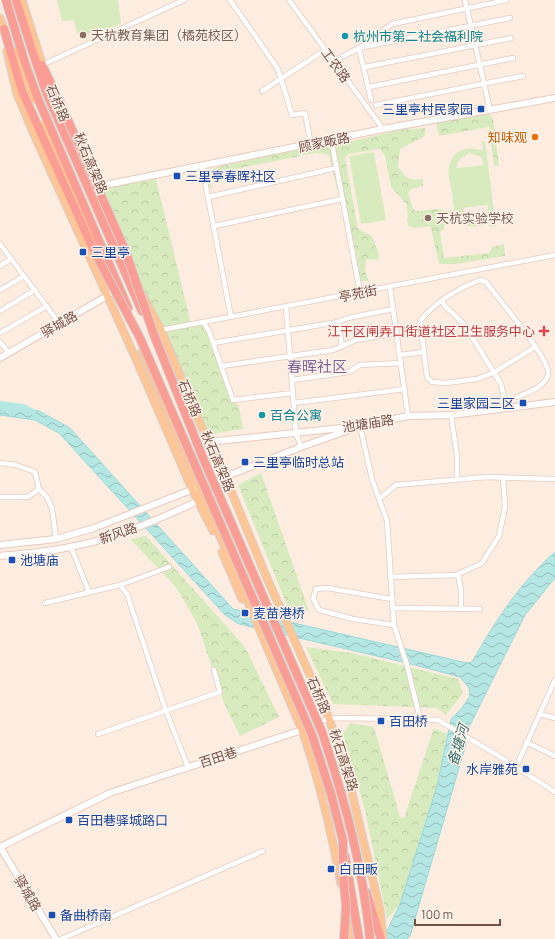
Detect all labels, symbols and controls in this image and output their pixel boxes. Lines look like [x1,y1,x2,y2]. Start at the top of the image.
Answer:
place label: 天杭教育集团（橘苑校区） [91,26,247,44]
place label: 杭州市第二社会福利院 [353,27,483,45]
marker: 天杭教育集团（橘苑校区） [78,30,88,40]
marker: 杭州市第二社会福利院 [340,31,350,41]
street label: 工农路 [317,44,355,86]
street label: 石桥路 [42,82,74,124]
place label: 三里亭村民家园 [382,100,473,118]
marker: 三里亭村民家园 [476,104,486,114]
street label: 顾家畈路 [297,128,351,156]
place label: 知味观 [488,128,527,146]
street label: 秋石高架路 [70,130,112,196]
marker: 知味观 [530,132,540,142]
place label: 三里亭春晖社区 [185,167,276,185]
marker: 三里亭春晖社区 [172,171,182,181]
place label: 天杭实验学校 [436,209,514,227]
marker: 天杭实验学校 [423,213,433,223]
place label: 三里亭 [91,243,130,261]
marker: 三里亭 [78,247,88,257]
street label: 亭苑街 [337,280,379,306]
street label: 驿城路 [38,306,80,342]
place label: 江干区闸弄口街道社区卫生服务中心 [327,322,535,340]
marker: 江干区闸弄口街道社区卫生服务中心 [538,325,550,337]
district label: 春晖社区 [287,356,347,377]
street label: 石桥路 [174,377,206,419]
place label: 三里家园三区 [437,394,515,412]
marker: 三里家园三区 [518,398,528,408]
place label: 百合公寓 [270,406,322,424]
marker: 百合公寓 [257,410,267,420]
street label: 池塘庙路 [341,410,395,436]
street label: 秋石高架路 [197,428,239,494]
place label: 三里亭临时总站 [253,453,344,471]
marker: 三里亭临时总站 [240,457,250,467]
street label: 新风路 [97,518,139,548]
place label: 池塘庙 [20,551,59,569]
marker: 池塘庙 [7,555,17,565]
place label: 麦苗港桥 [253,604,305,622]
marker: 麦苗港桥 [240,608,250,618]
street label: 石桥路 [303,674,335,716]
place label: 百田桥 [389,712,428,730]
marker: 百田桥 [376,716,386,726]
water label: 备塘河 [442,719,474,768]
street label: 秋石高架路 [325,726,363,794]
street label: 百田巷 [197,742,239,772]
place label: 水岸雅苑 [466,760,518,778]
marker: 水岸雅苑 [521,764,531,774]
place label: 百田巷驿城路口 [77,811,168,829]
marker: 百田巷驿城路口 [64,815,74,825]
place label: 白田畈 [339,860,378,878]
marker: 白田畈 [326,864,336,874]
street label: 驿城路 [10,872,46,914]
scale bar [415,901,500,927]
place label: 备曲桥南 [60,906,112,924]
text: 100 m [421,906,453,923]
marker: 备曲桥南 [47,910,57,920]

